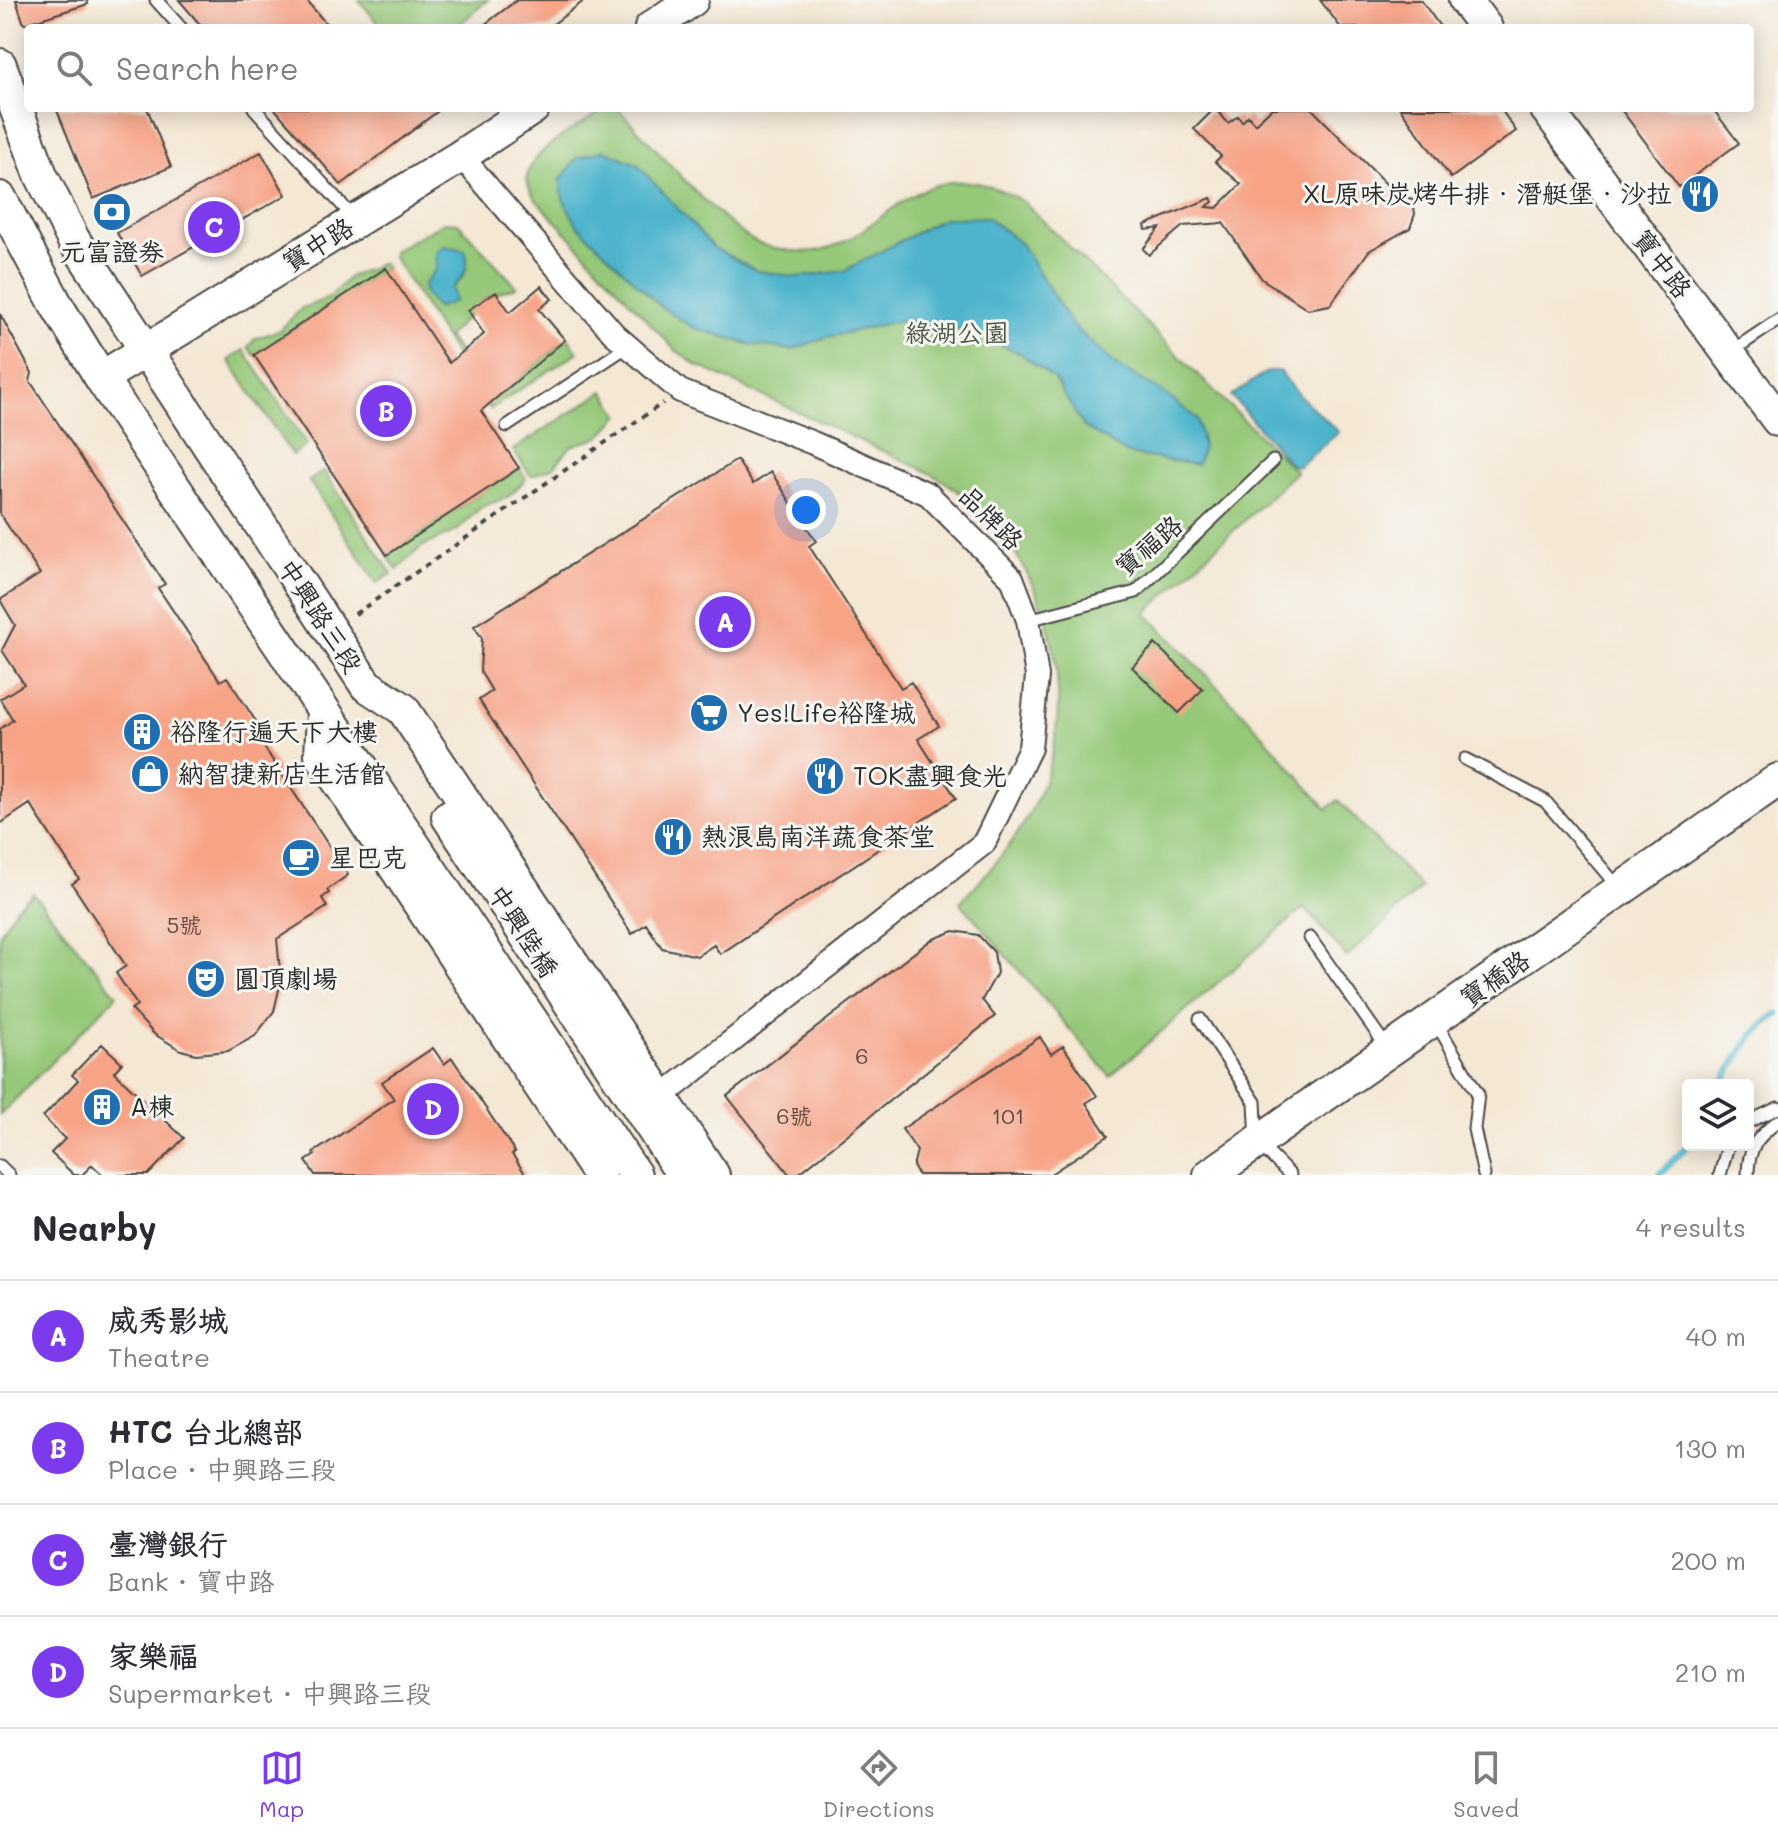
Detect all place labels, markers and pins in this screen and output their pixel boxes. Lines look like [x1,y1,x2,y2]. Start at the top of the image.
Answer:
restaurant icon: XL原味炭烤牛排．潛艇堡．沙拉 [1679,173,1721,215]
place label: XL原味炭烤牛排．潛艇堡．沙拉 [1303,176,1672,210]
bank icon: 元富證券 [91,191,133,233]
pin: C [188,197,240,257]
place label: 元富證券 [60,234,164,268]
pin: B [360,381,412,441]
pin: A [699,592,751,652]
supermarket icon: Yes!Life裕隆城 [688,692,730,734]
place label: Yes!Life裕隆城 [737,695,916,729]
building icon: 裕隆行遍天下大樓 [121,711,163,753]
place label: 裕隆行遍天下大樓 [170,714,378,748]
shop icon: 納智捷新店生活館 [129,753,171,795]
restaurant icon: TOK盡興食光 [804,755,846,797]
place label: 納智捷新店生活館 [178,756,386,790]
place label: TOK盡興食光 [853,758,1008,792]
restaurant icon: 熱浪島南洋蔬食茶堂 [652,816,694,858]
place label: 熱浪島南洋蔬食茶堂 [701,819,935,853]
cafe icon: 星巴克 [280,837,322,879]
place label: 星巴克 [329,840,407,874]
theatre icon: 圓頂劇場 [185,958,227,1000]
place label: 圓頂劇場 [234,961,338,995]
pin: D [407,1079,459,1139]
building icon: A棟 [81,1086,123,1128]
place label: A棟 [130,1089,174,1123]

